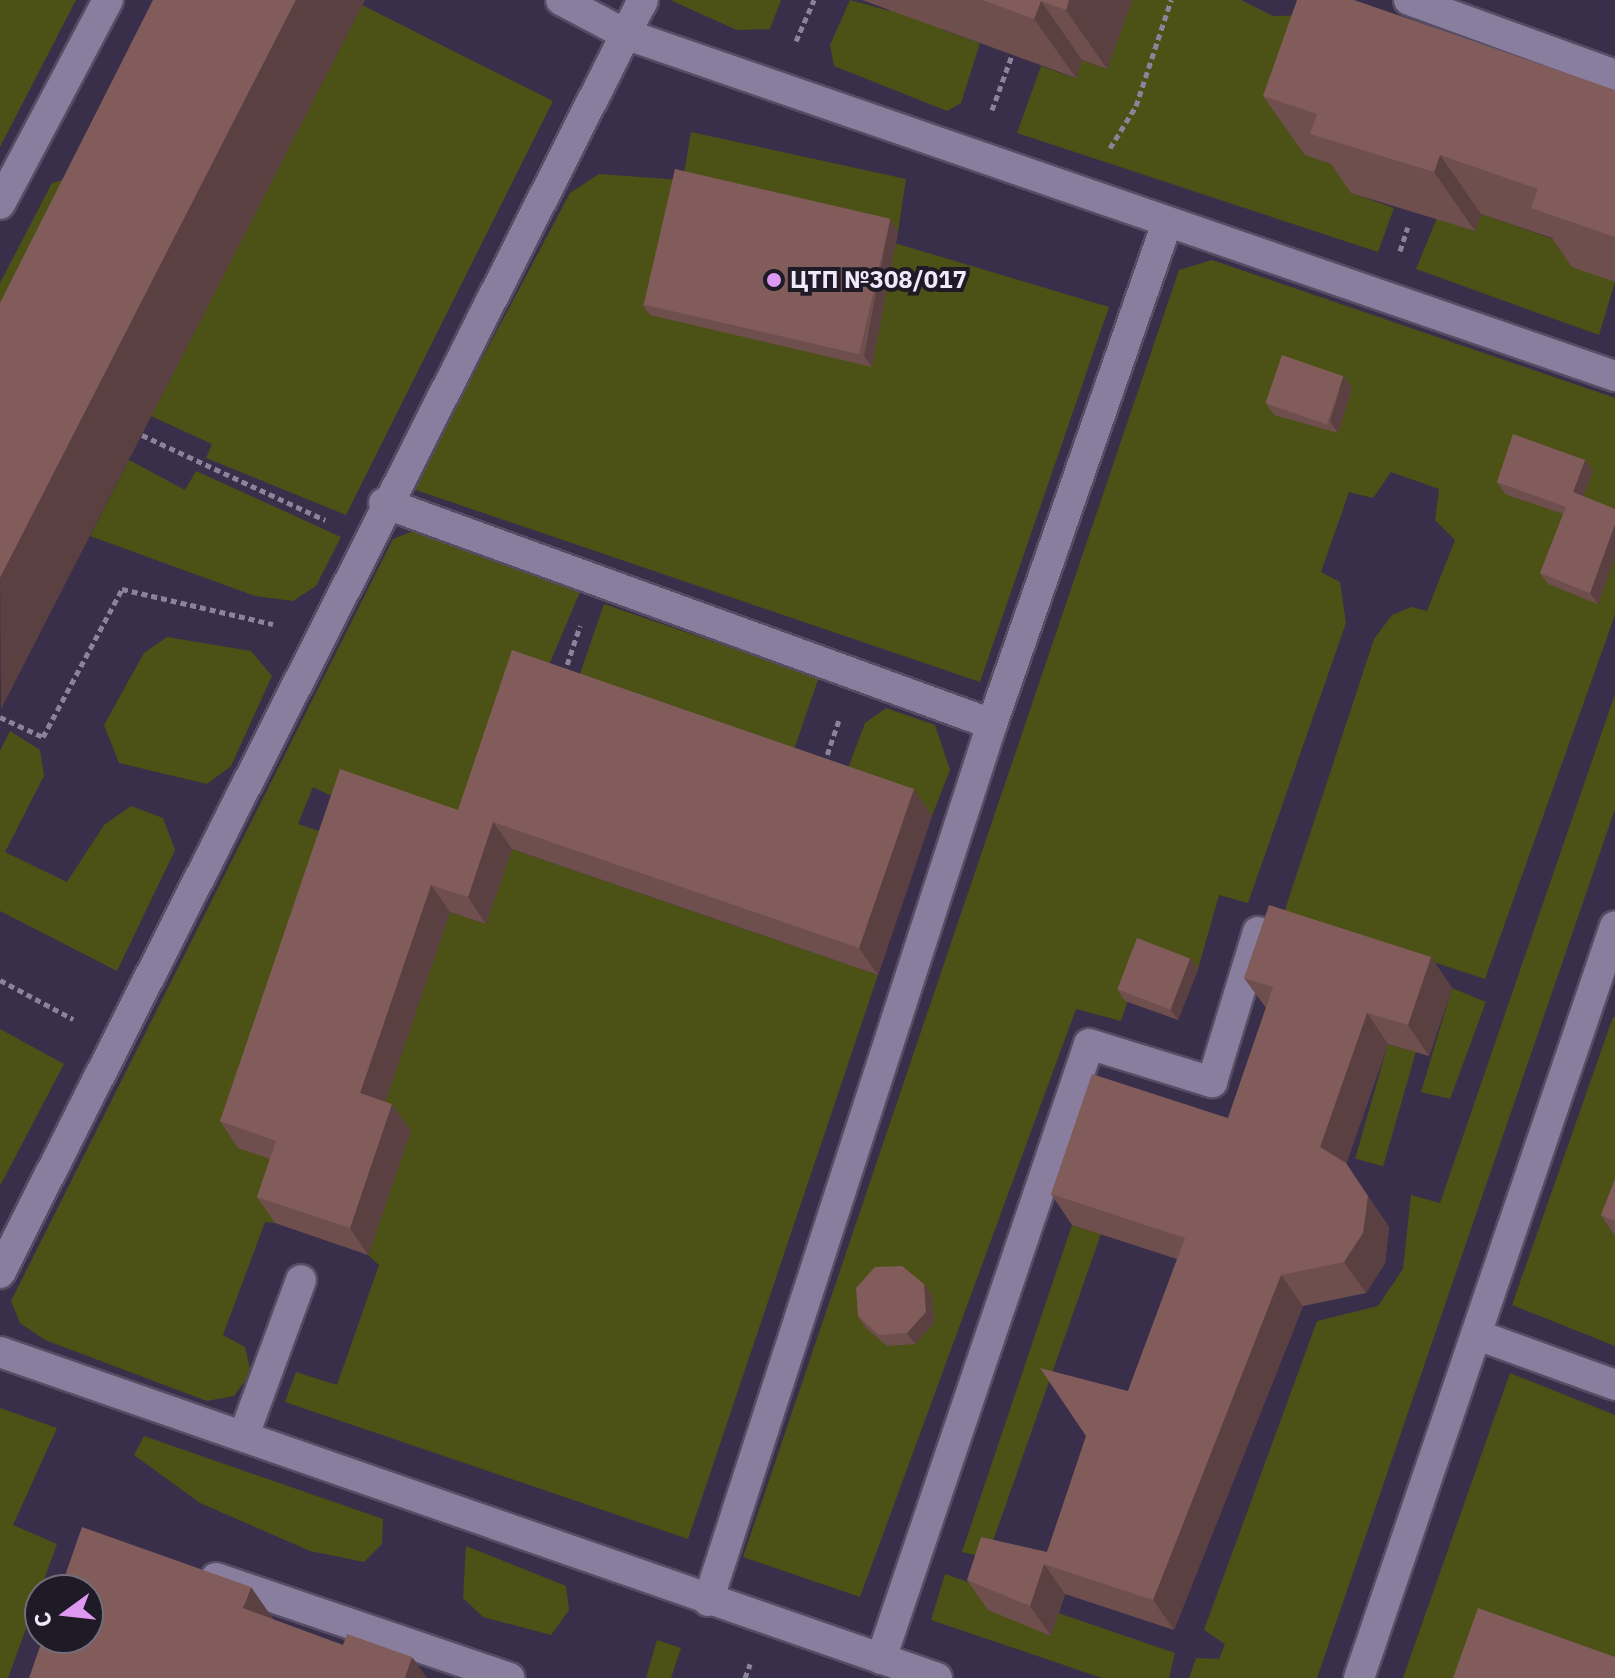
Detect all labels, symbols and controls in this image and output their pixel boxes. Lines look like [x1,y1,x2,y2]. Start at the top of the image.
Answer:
place label: ЦТП №308/017 [790,266,967,294]
marker: ЦТП №308/017 [765,271,783,289]
north arrow [24,1574,104,1654]
text: С [26,1609,58,1631]

